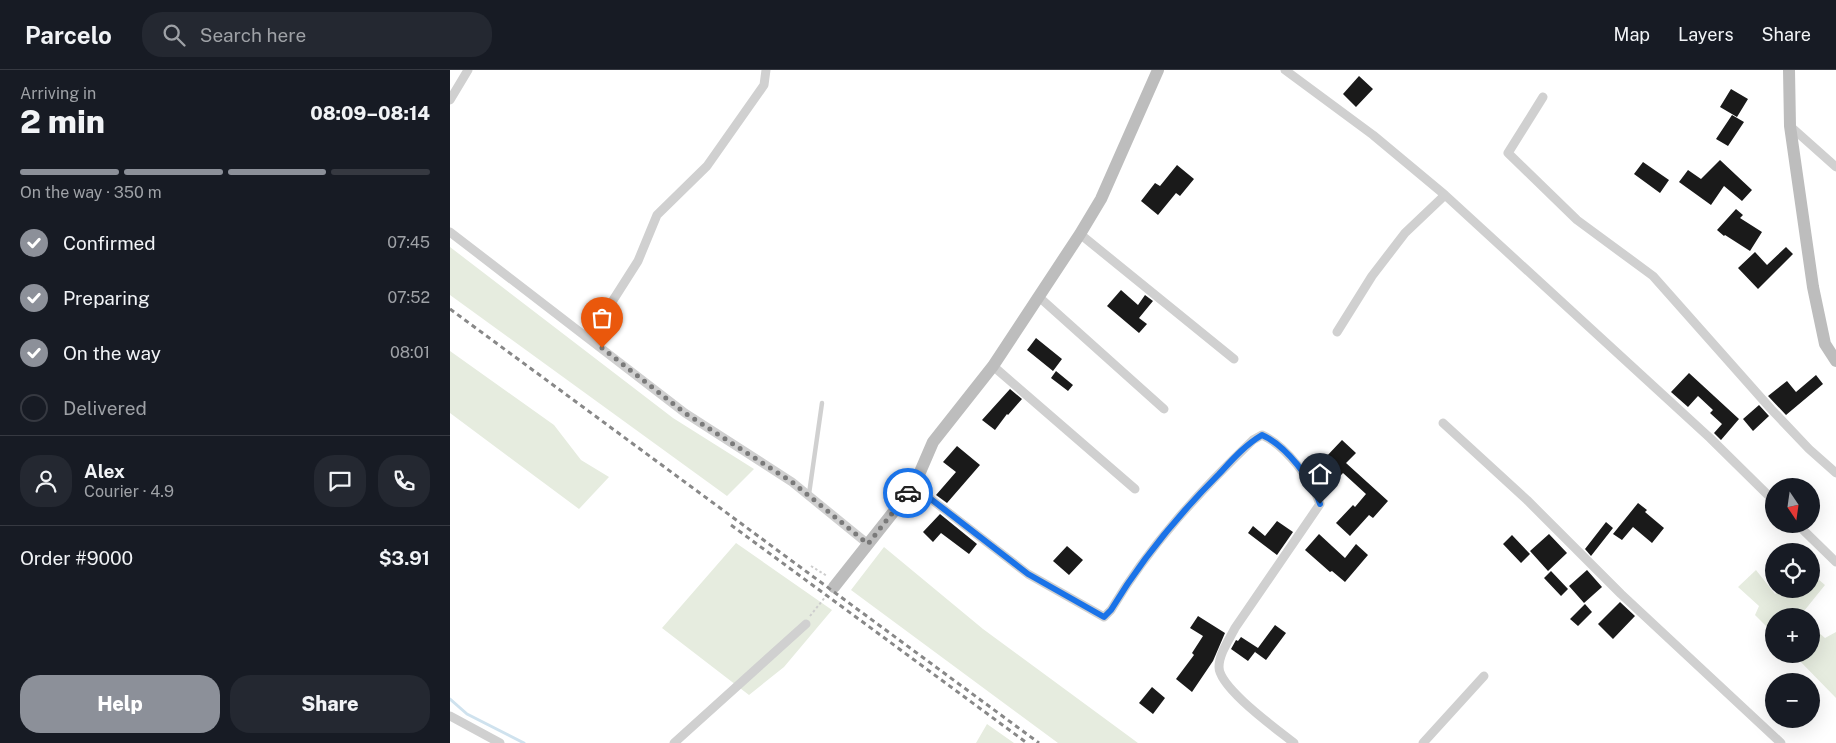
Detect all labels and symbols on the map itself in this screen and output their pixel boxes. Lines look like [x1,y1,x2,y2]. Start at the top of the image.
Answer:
pin [581,297,623,348]
pin [1299,453,1341,504]
courier [883,468,933,518]
north arrow [1765,478,1820,532]

